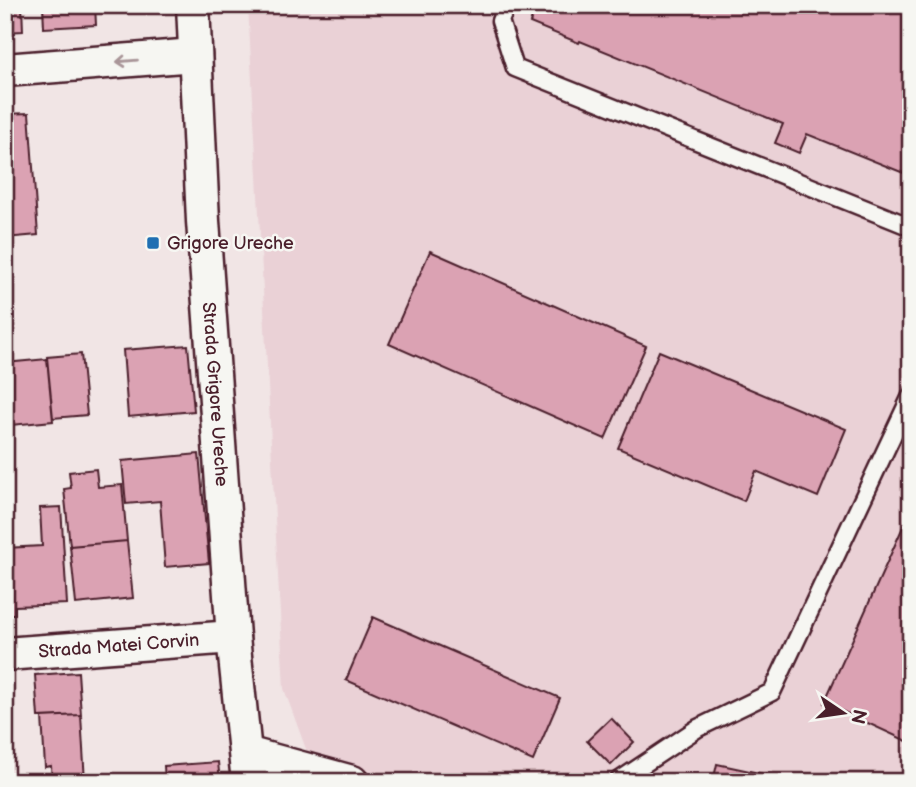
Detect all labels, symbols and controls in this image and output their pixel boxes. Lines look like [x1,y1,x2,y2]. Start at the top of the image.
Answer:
one-way arrow [116,55,139,68]
place label: Grigore Ureche [167,233,294,254]
marker: Grigore Ureche [145,235,161,251]
street label: Strada Grigore Ureche [198,301,233,488]
street label: Strada Matei Corvin [37,629,200,662]
north arrow [808,678,878,748]
text: N [845,707,871,726]

